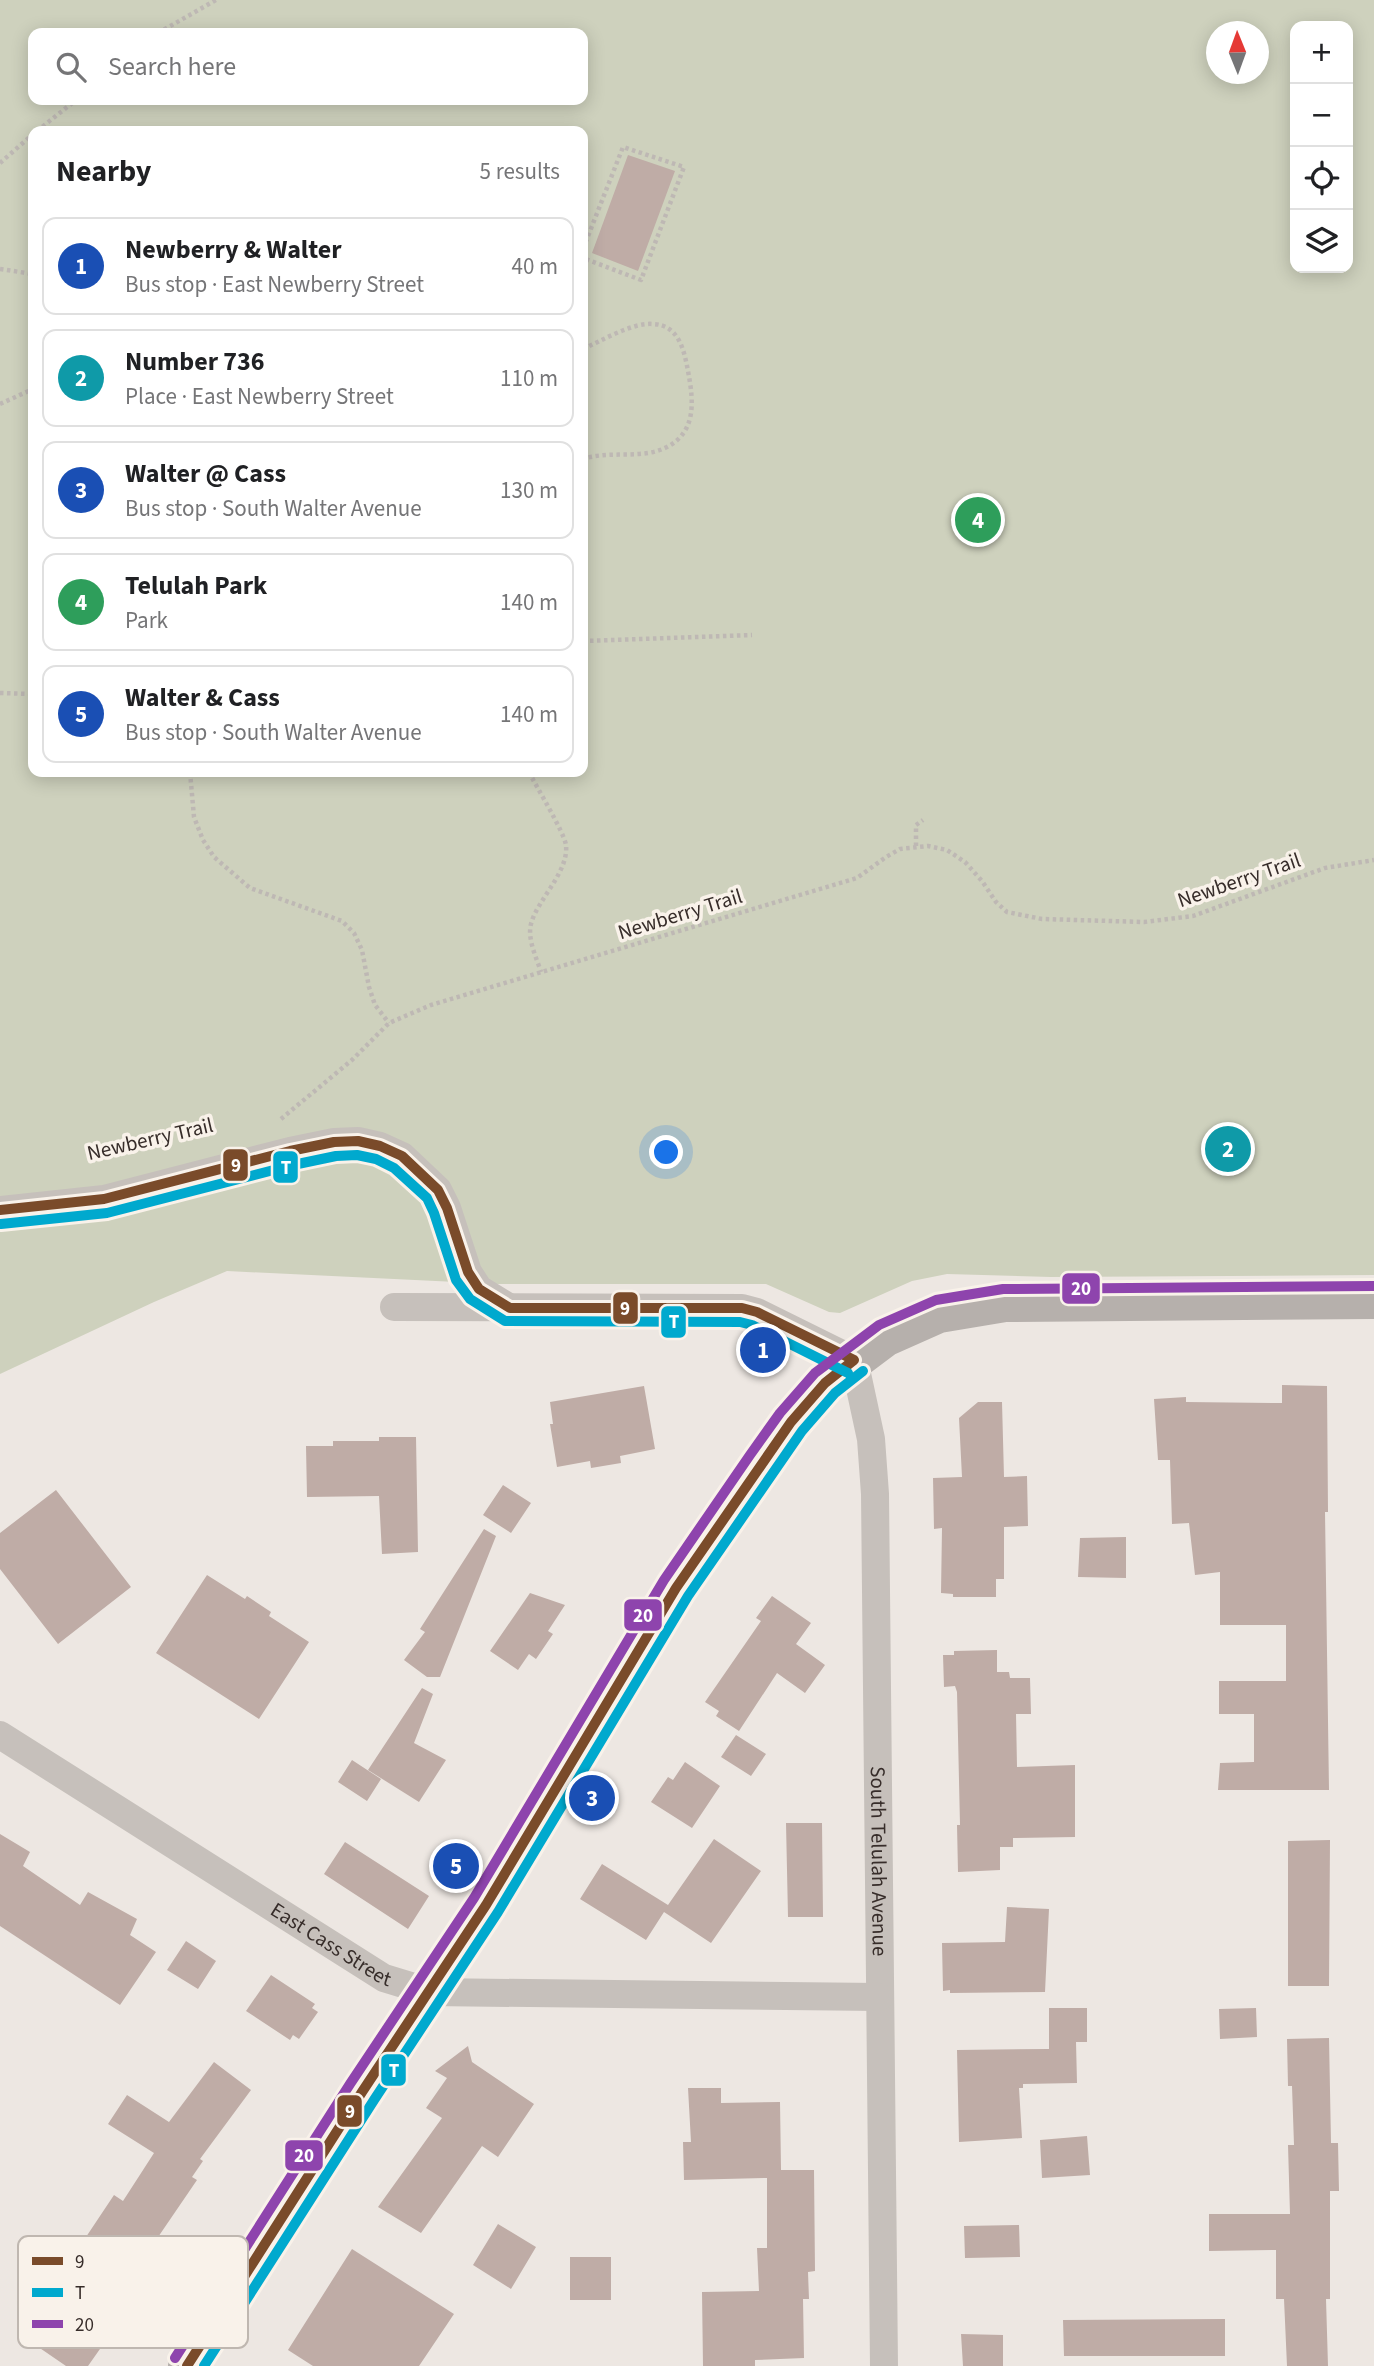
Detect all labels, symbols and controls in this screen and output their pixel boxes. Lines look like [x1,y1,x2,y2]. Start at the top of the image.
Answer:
north arrow [1206,21,1269,84]
map controls [1290,21,1353,273]
button: + [1290,21,1353,84]
search box [28,28,588,105]
icon: search [52,48,90,86]
text: Search here [108,48,236,85]
button: − [1290,84,1353,147]
button: locate [1290,147,1353,210]
text: Nearby [56,150,151,193]
text: 5 results [480,155,560,188]
button: layers [1290,210,1353,273]
text: Newberry & Walter [125,231,342,268]
text: 1 [75,250,87,283]
text: 40 m [511,250,558,283]
text: Bus stop · East Newberry Street [125,268,424,301]
text: Number 736 [125,343,264,380]
text: 2 [75,362,87,395]
text: 110 m [500,362,558,395]
text: Place · East Newberry Street [125,380,394,413]
text: Walter @ Cass [125,455,286,492]
text: 3 [75,474,87,507]
text: 130 m [500,474,558,507]
text: Bus stop · South Walter Avenue [125,492,422,525]
pin: 4 [955,494,1001,546]
text: Telulah Park [125,567,267,604]
text: 4 [75,586,87,619]
text: 140 m [500,586,558,619]
text: Park [125,604,168,637]
text: Walter & Cass [125,679,280,716]
text: 5 [75,698,87,731]
text: 140 m [500,698,558,731]
text: Bus stop · South Walter Avenue [125,716,422,749]
street label: Newberry Trail [1173,845,1305,915]
street label: Newberry Trail [614,881,746,947]
street label: Newberry Trail [84,1110,216,1168]
pin: 2 [1205,1123,1251,1175]
your location [649,1135,683,1169]
line badge: 9 [222,1148,249,1182]
line badge: T [272,1150,299,1184]
text: 9 [231,1153,241,1180]
text: T [281,1155,292,1182]
line badge: 20 [1061,1272,1101,1305]
text: 20 [1071,1276,1091,1303]
line badge: 9 [612,1291,639,1325]
text: 9 [620,1296,630,1323]
line badge: T [660,1305,687,1339]
text: T [669,1309,680,1336]
pin: 1 [740,1324,786,1376]
line badge: 20 [623,1598,663,1632]
text: 20 [633,1603,653,1630]
street label: South Telulah Avenue [863,1766,895,1957]
pin: 3 [569,1772,615,1824]
pin: 5 [433,1840,479,1892]
street label: East Cass Street [265,1895,395,1994]
line badge: T [380,2053,407,2087]
text: T [389,2058,400,2085]
line badge: 9 [336,2094,363,2128]
text: 9 [345,2099,355,2126]
line badge: 20 [284,2139,324,2172]
text: 20 [294,2143,314,2170]
legend [18,2236,248,2348]
text: 9 [75,2249,84,2276]
text: T [75,2280,85,2307]
text: 20 [75,2312,94,2339]

